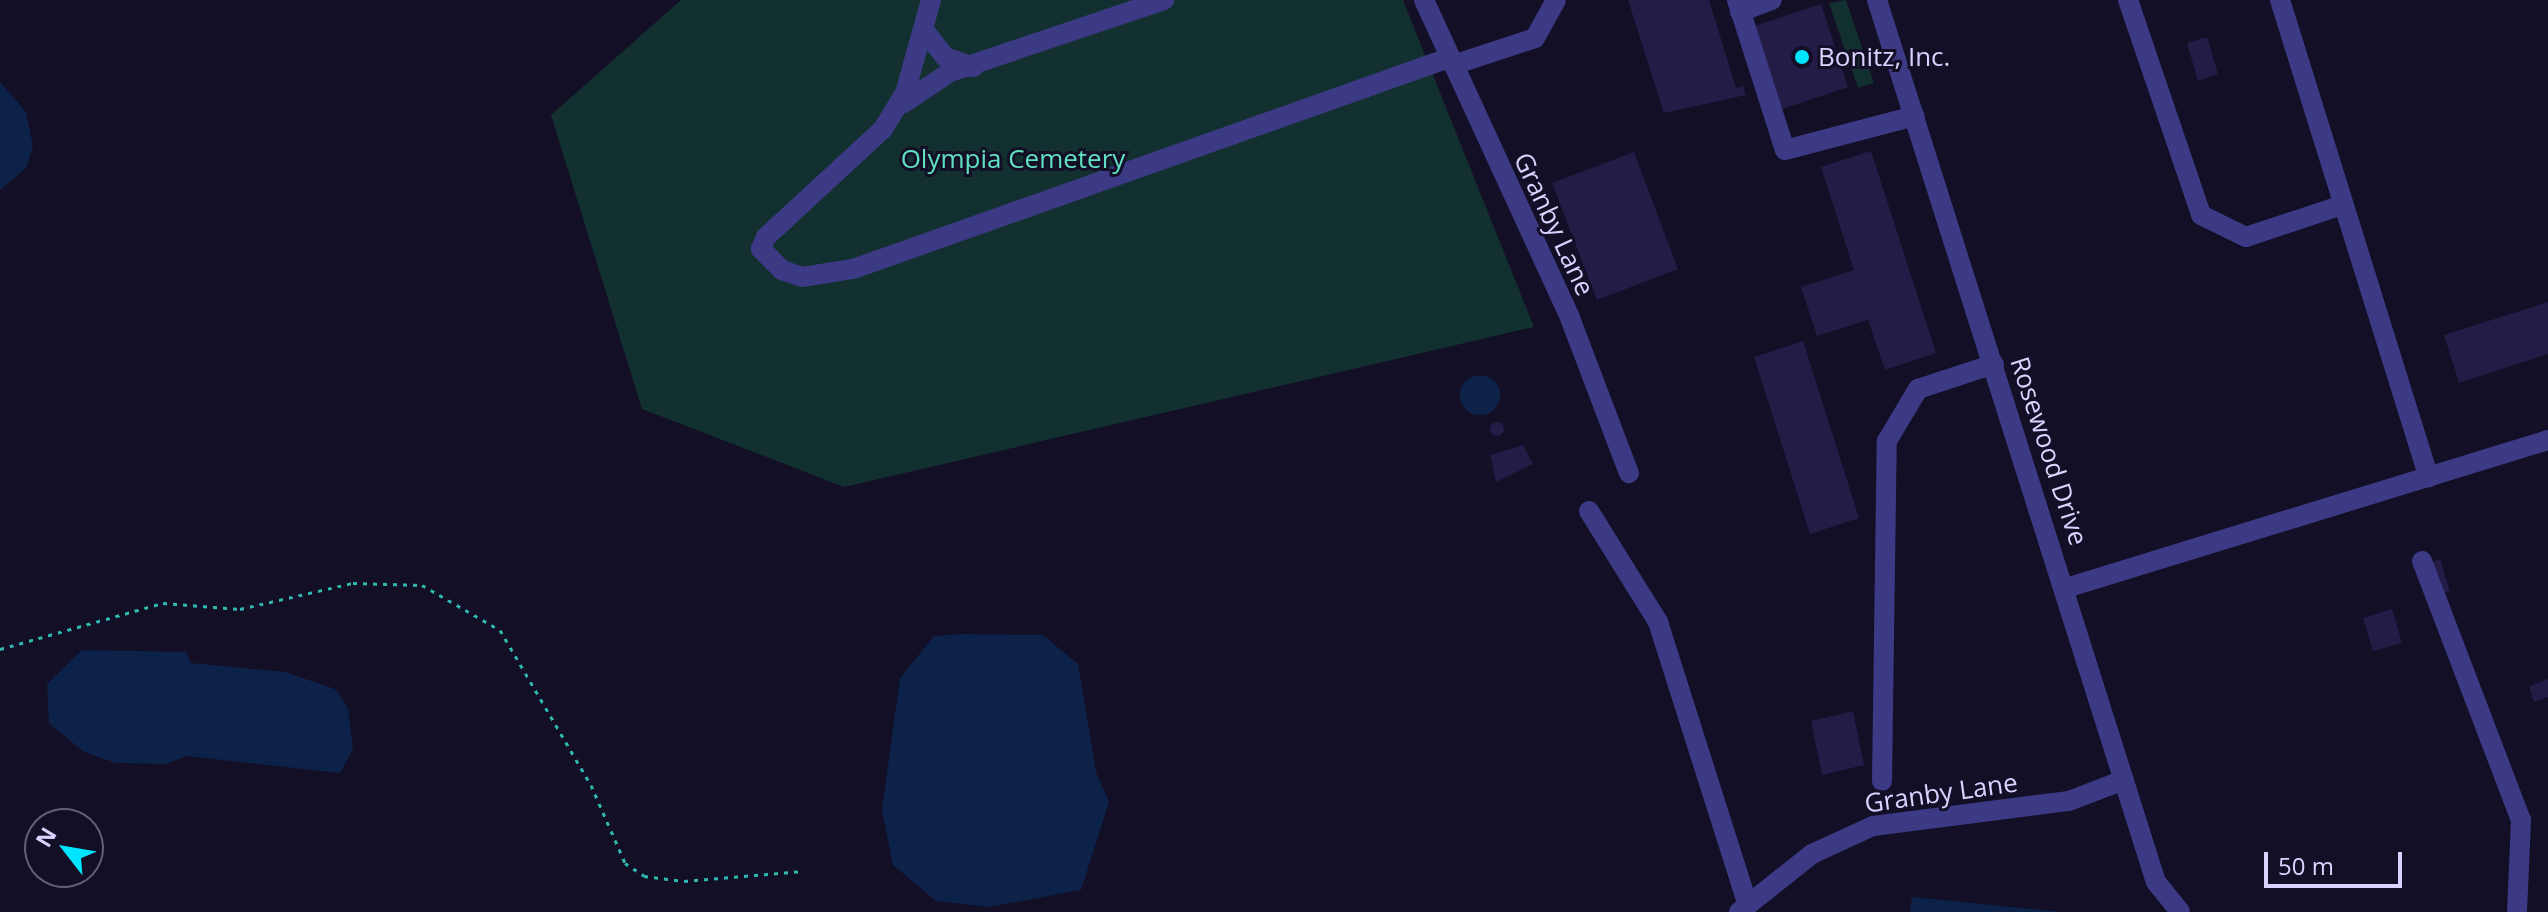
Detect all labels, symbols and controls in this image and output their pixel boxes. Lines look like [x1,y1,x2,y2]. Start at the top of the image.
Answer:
place label: Bonitz, Inc. [1818,41,1950,73]
marker: Bonitz, Inc. [1793,48,1811,66]
park label: Olympia Cemetery [901,143,1125,175]
street label: Granby Lane [1507,148,1601,300]
street label: Rosewood Drive [2004,353,2094,549]
street label: Granby Lane [1862,767,2020,819]
north arrow [24,808,104,888]
text: N [28,821,63,852]
scale bar [2268,836,2406,886]
text: 50 m [2278,849,2334,882]

